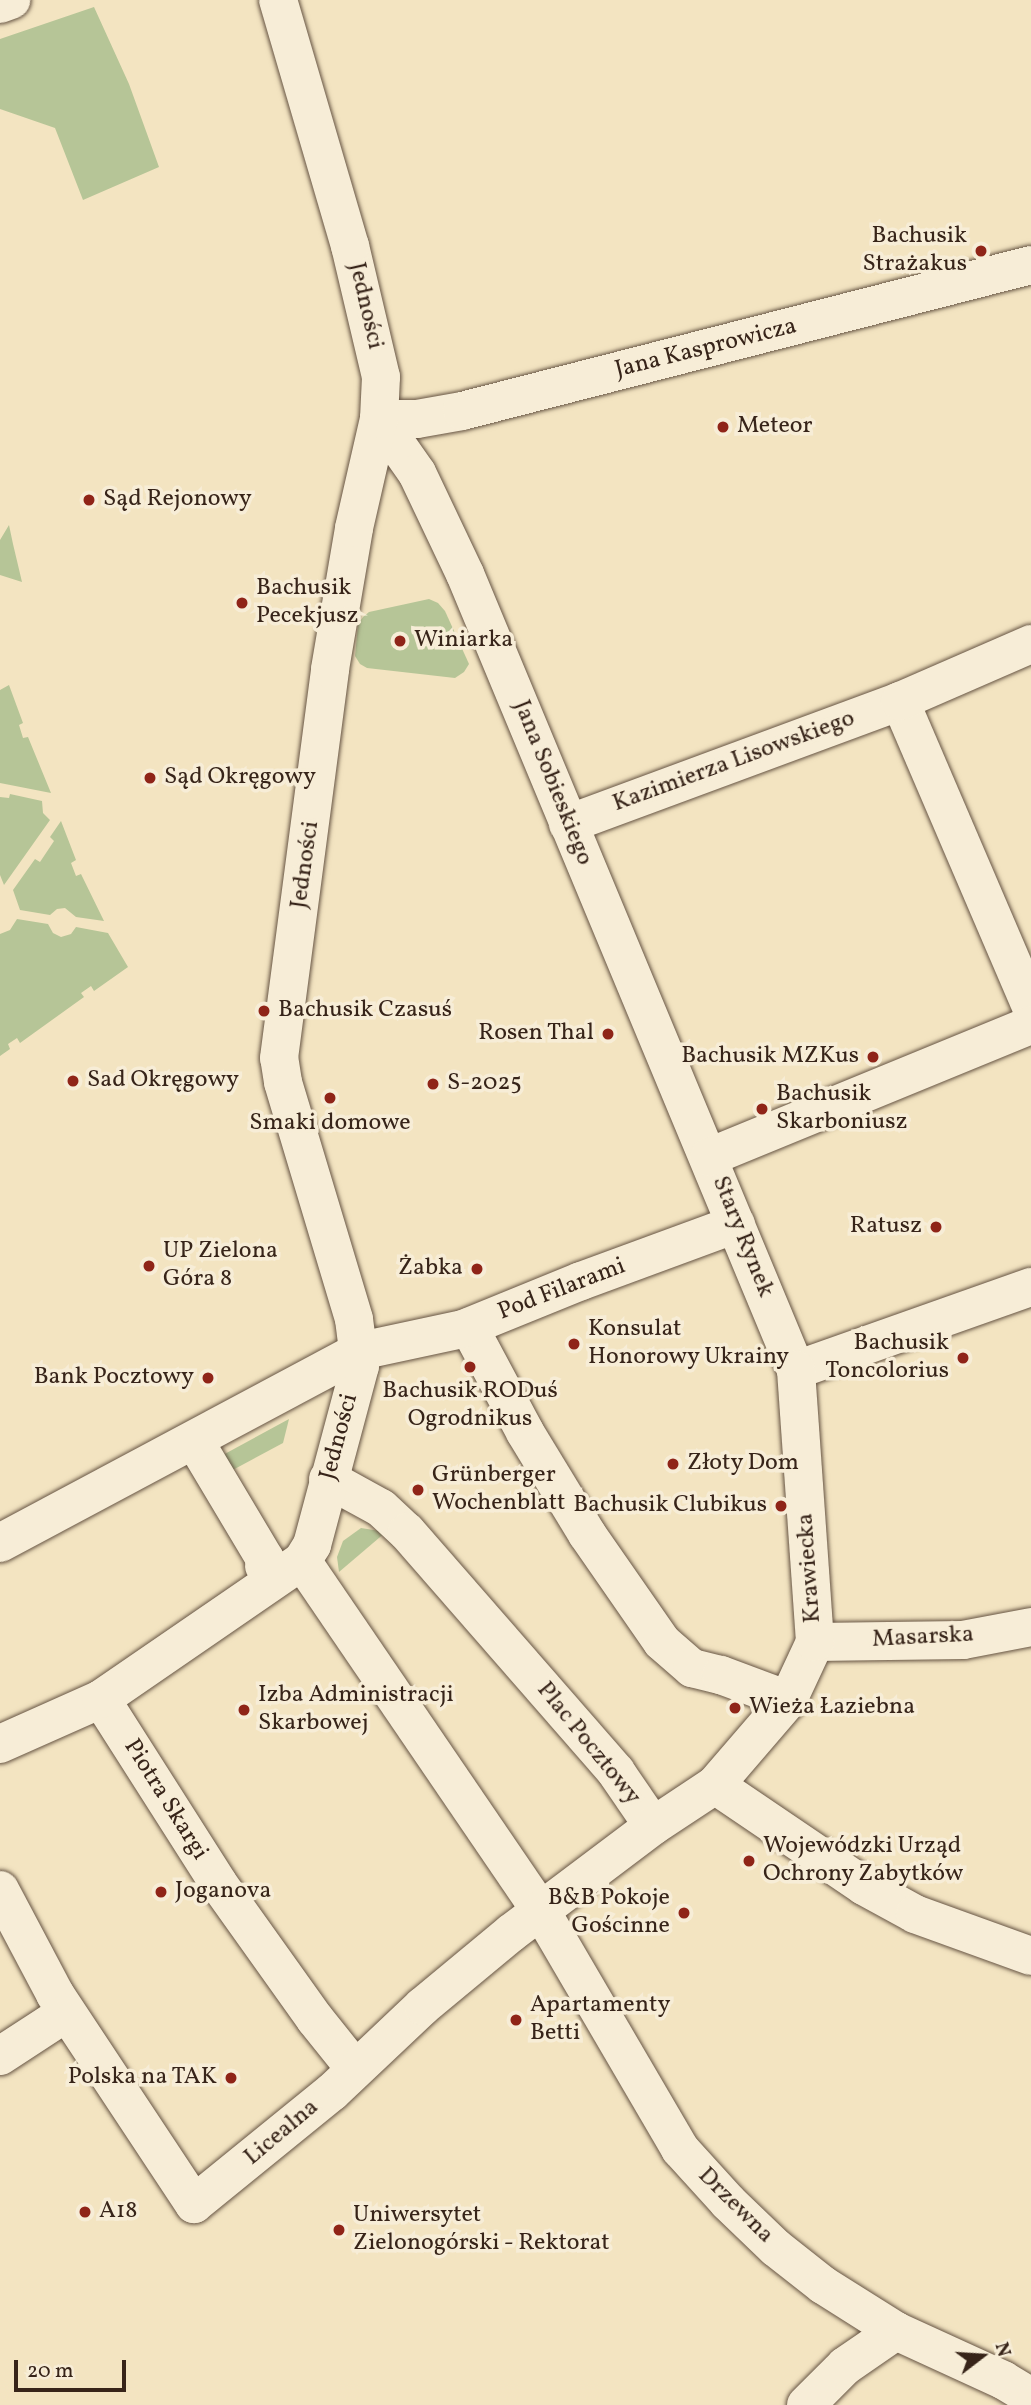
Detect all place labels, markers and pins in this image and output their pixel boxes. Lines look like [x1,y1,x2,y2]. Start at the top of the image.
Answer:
place label: Bachusik Strażakus [862,223,967,279]
marker: Bachusik Strażakus [973,243,989,259]
place label: Meteor [737,413,813,441]
marker: Meteor [715,419,731,435]
place label: Sąd Rejonowy [103,486,252,514]
marker: Sąd Rejonowy [81,492,97,508]
place label: Bachusik Pecekjusz [256,575,359,631]
marker: Bachusik Pecekjusz [234,595,250,611]
place label: Winiarka [414,627,513,655]
marker: Winiarka [392,633,408,649]
place label: Sąd Okręgowy [164,764,316,792]
marker: Sąd Okręgowy [142,770,158,786]
place label: Bachusik Czasuś [278,997,452,1025]
marker: Bachusik Czasuś [256,1003,272,1019]
place label: Rosen Thal [478,1020,594,1048]
marker: Rosen Thal [600,1026,616,1042]
place label: Bachusik MZKus [681,1043,859,1071]
marker: Bachusik MZKus [865,1049,881,1065]
place label: Sad Okręgowy [87,1067,239,1095]
place label: S-2025 [447,1070,522,1098]
marker: Sad Okręgowy [65,1073,81,1089]
marker: S-2025 [425,1076,441,1092]
place label: Bachusik Skarboniusz [776,1081,908,1137]
marker: Smaki domowe [322,1090,338,1106]
marker: Bachusik Skarboniusz [754,1101,770,1117]
place label: Smaki domowe [249,1110,411,1138]
place label: Ratusz [850,1213,922,1241]
marker: Ratusz [928,1219,944,1235]
place label: UP Zielona Góra 8 [163,1238,278,1294]
place label: Żabka [398,1255,463,1283]
marker: UP Zielona Góra 8 [141,1258,157,1274]
marker: Żabka [469,1261,485,1277]
place label: Konsulat Honorowy Ukrainy [588,1316,790,1372]
place label: Bachusik Toncolorius [825,1330,949,1386]
marker: Konsulat Honorowy Ukrainy [566,1336,582,1352]
marker: Bachusik Toncolorius [955,1350,971,1366]
marker: Bachusik RODuś Ogrodnikus [462,1359,478,1375]
place label: Bank Pocztowy [34,1364,194,1392]
marker: Bank Pocztowy [200,1370,216,1386]
place label: Bachusik RODuś Ogrodnikus [382,1378,558,1434]
place label: Złoty Dom [687,1450,800,1478]
marker: Złoty Dom [665,1456,681,1472]
place label: Grünberger Wochenblatt [432,1462,565,1518]
marker: Grünberger Wochenblatt [410,1482,426,1498]
place label: Bachusik Clubikus [573,1492,767,1520]
marker: Bachusik Clubikus [773,1498,789,1514]
place label: Izba Administracji Skarbowej [258,1682,454,1738]
place label: Wieża Łaziebna [749,1694,915,1722]
marker: Wieża Łaziebna [727,1700,743,1716]
marker: Izba Administracji Skarbowej [236,1702,252,1718]
place label: Wojewódzki Urząd Ochrony Zabytków [763,1833,964,1889]
marker: Wojewódzki Urząd Ochrony Zabytków [741,1853,757,1869]
place label: Joganova [175,1878,271,1906]
marker: Joganova [153,1884,169,1900]
place label: B&B Pokoje Gościnne [548,1885,670,1941]
marker: B&B Pokoje Gościnne [676,1905,692,1921]
place label: Apartamenty Betti [530,1992,670,2048]
marker: Apartamenty Betti [508,2012,524,2028]
place label: Polska na TAK [67,2064,217,2092]
marker: Polska na TAK [223,2070,239,2086]
place label: A18 [99,2198,137,2226]
place label: Uniwersytet Zielonogórski - Rektorat [353,2202,611,2258]
marker: A18 [77,2204,93,2220]
marker: Uniwersytet Zielonogórski - Rektorat [331,2222,347,2238]

